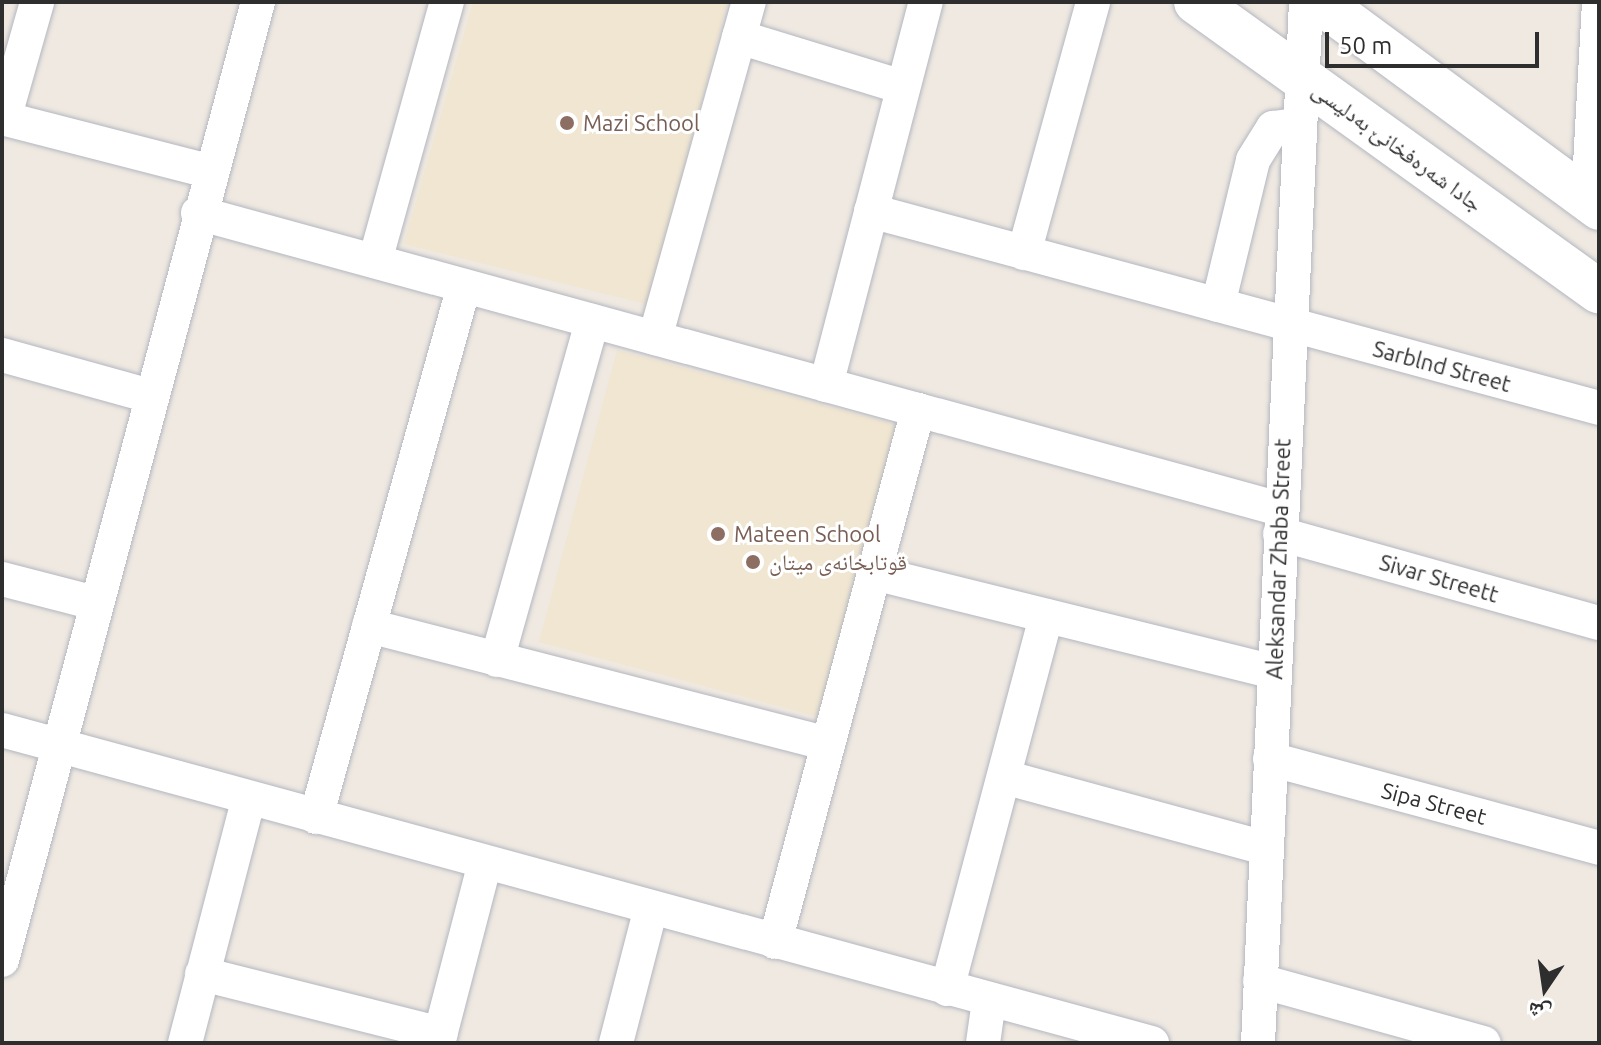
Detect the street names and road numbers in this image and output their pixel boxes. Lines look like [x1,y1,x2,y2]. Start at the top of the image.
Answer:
street label: جادا شەرەفخانێ بەدلیسی [1308,75,1488,217]
street label: Sarblnd Street [1370,335,1514,397]
street label: Aleksandar Zhaba Street [1261,438,1295,680]
street label: Sivar Streett [1377,548,1501,608]
street label: Sipa Street [1379,776,1489,830]

